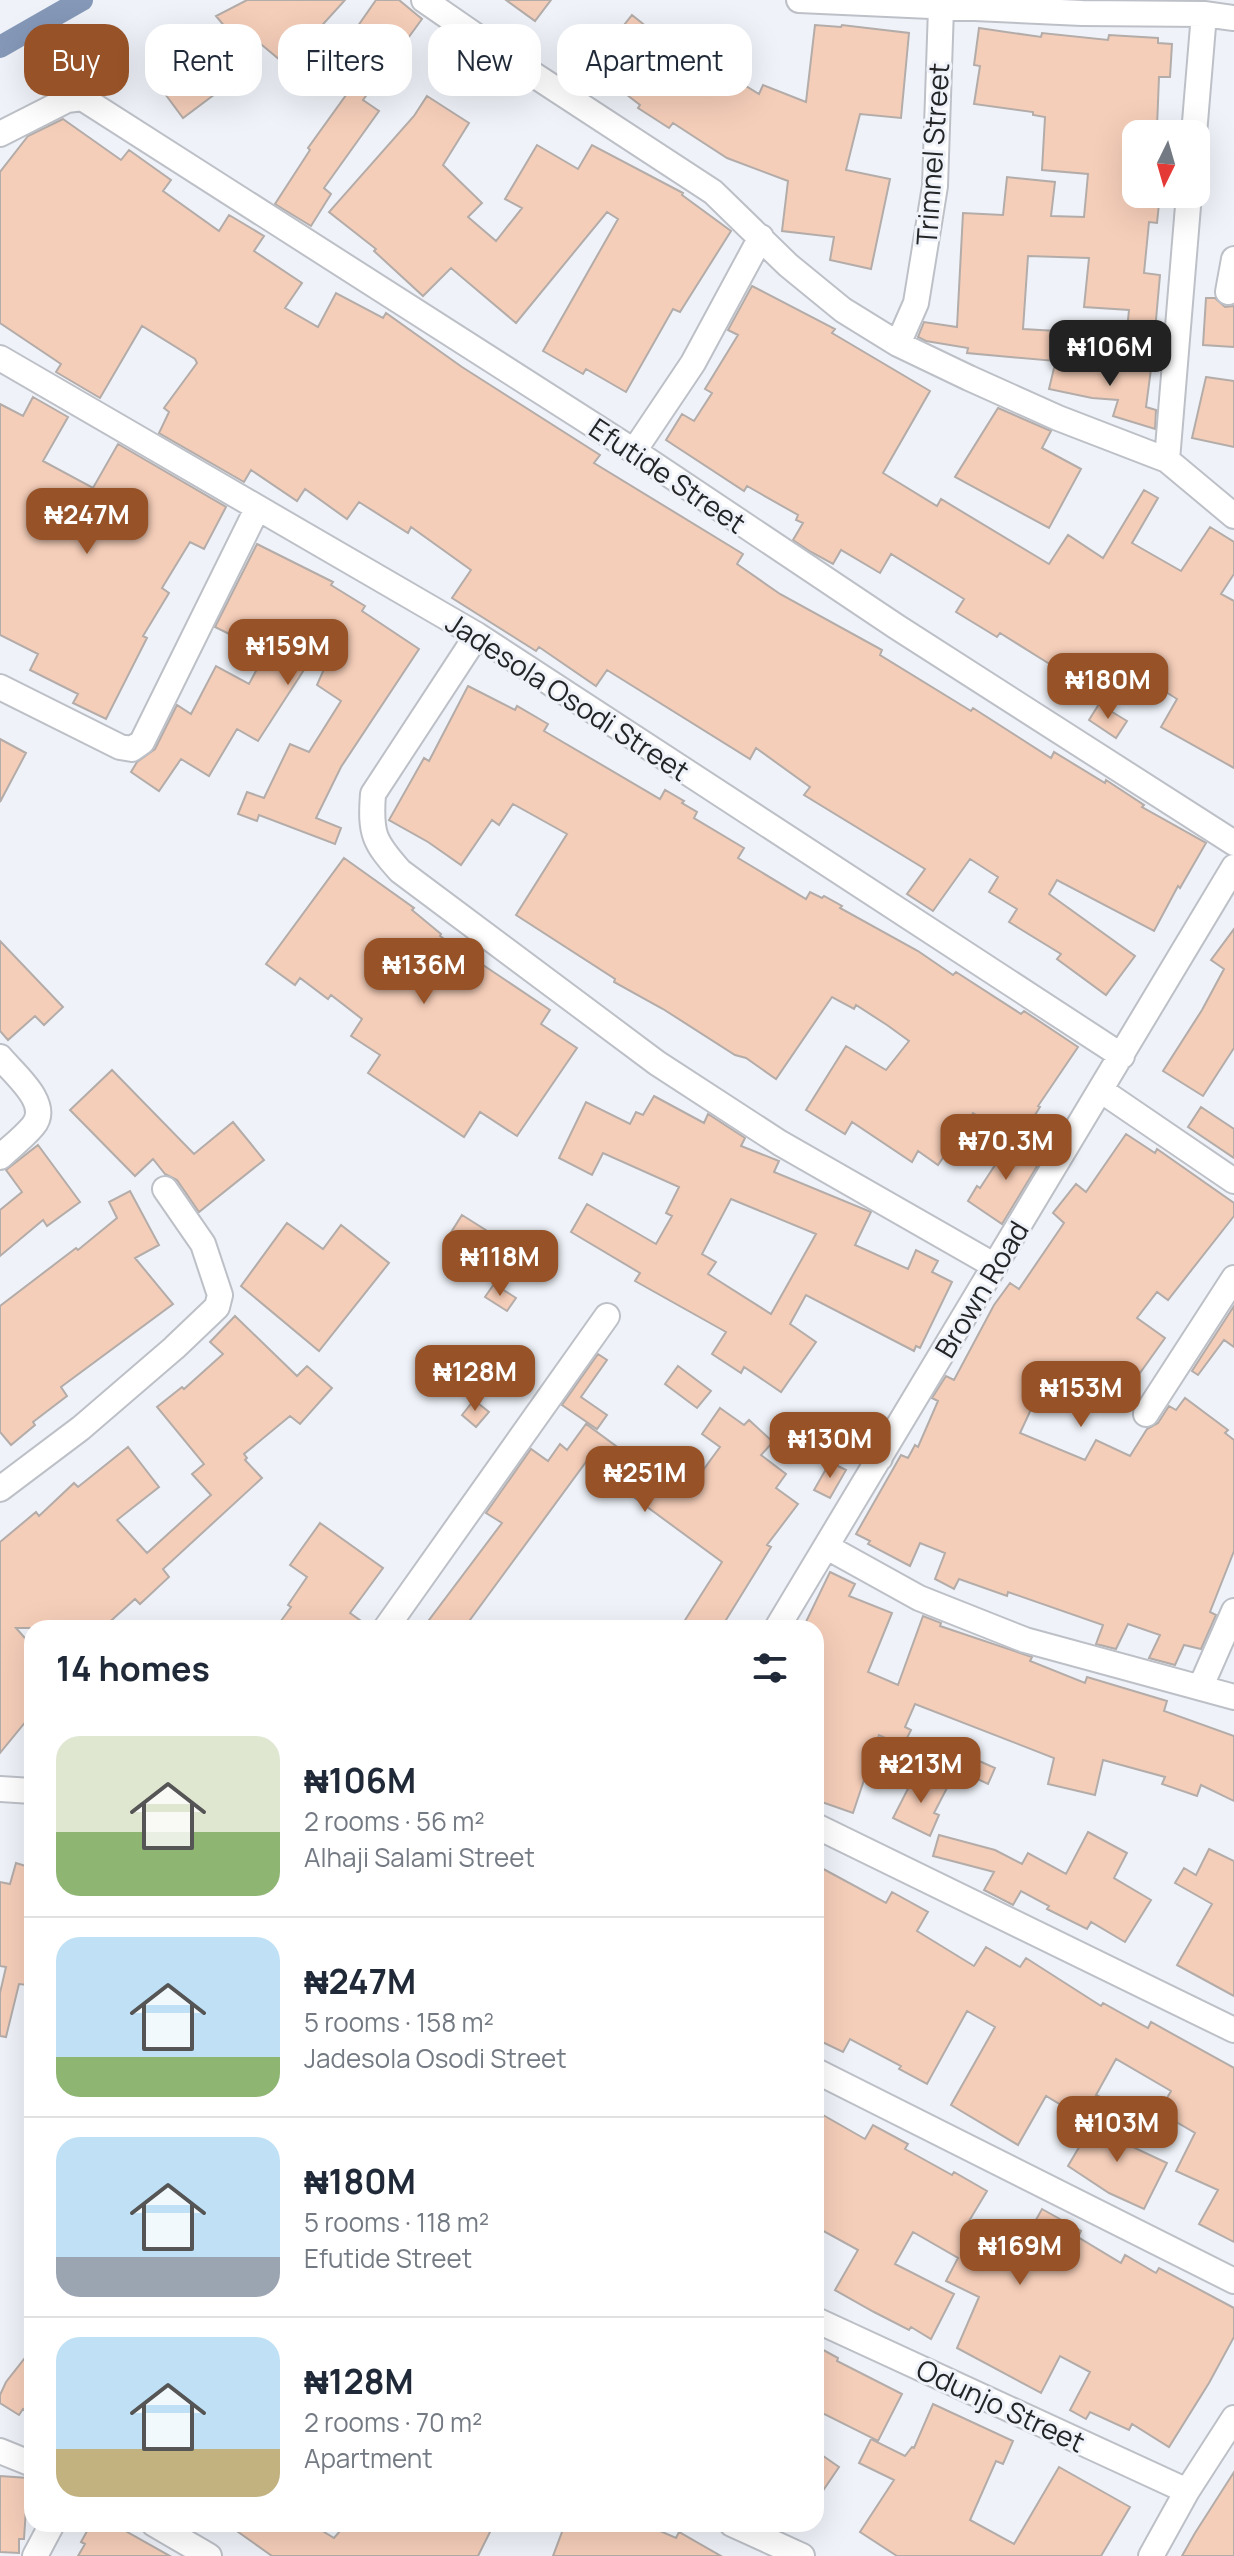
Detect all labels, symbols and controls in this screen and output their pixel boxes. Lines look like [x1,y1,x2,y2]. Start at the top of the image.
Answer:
chip: Buy [24,24,129,96]
chip: Rent [145,24,262,96]
chip: Filters [278,24,412,96]
chip: New [428,24,541,96]
chip: Apartment [557,24,752,96]
street label: Trimnel Street [907,61,957,247]
north arrow [1122,120,1210,208]
map controls [1122,120,1210,208]
pin: ₦106M [1054,320,1166,388]
text: ₦106M [1067,328,1153,364]
street label: Efutide Street [582,409,754,541]
pin: ₦247M [31,488,143,556]
text: ₦247M [44,496,130,532]
street label: Jadesola Osodi Street [439,603,697,789]
pin: ₦159M [232,619,344,687]
text: ₦159M [246,627,330,663]
pin: ₦180M [1052,653,1164,721]
text: ₦180M [1065,661,1151,697]
pin: ₦136M [368,938,480,1006]
text: ₦136M [382,946,466,982]
pin: ₦70.3M [941,1114,1071,1182]
text: ₦70.3M [959,1122,1054,1158]
street label: Brown Road [925,1214,1037,1364]
pin: ₦118M [444,1230,556,1298]
text: ₦118M [460,1238,540,1274]
pin: ₦128M [419,1345,531,1413]
text: ₦128M [433,1353,517,1389]
pin: ₦153M [1025,1361,1137,1429]
text: ₦153M [1040,1369,1122,1405]
pin: ₦130M [774,1412,886,1480]
text: ₦130M [788,1420,872,1456]
pin: ₦251M [589,1446,701,1514]
text: ₦251M [603,1454,687,1490]
text: 14 homes [56,1645,210,1691]
icon: filters [748,1646,792,1690]
pin: ₦213M [865,1737,977,1805]
text: ₦213M [880,1745,963,1781]
text: ₦106M [304,1757,416,1803]
icon: home [120,1768,216,1864]
text: 2 rooms · 56 m² [304,1803,485,1839]
text: Alhaji Salami Street [304,1839,535,1875]
text: ₦247M [304,1958,416,2004]
icon: home [120,1969,216,2065]
text: 5 rooms · 158 m² [304,2004,494,2040]
text: Jadesola Osodi Street [304,2040,567,2076]
pin: ₦103M [1061,2096,1173,2164]
text: ₦103M [1075,2104,1159,2140]
text: ₦180M [304,2158,416,2204]
icon: home [120,2169,216,2265]
text: 5 rooms · 118 m² [304,2204,489,2240]
pin: ₦169M [964,2219,1076,2287]
text: ₦169M [978,2227,1062,2263]
text: Efutide Street [304,2240,472,2276]
street label: Odunjo Street [911,2349,1091,2461]
text: ₦128M [304,2358,414,2404]
icon: home [120,2369,216,2465]
text: 2 rooms · 70 m² [304,2404,482,2440]
text: Apartment [304,2440,433,2476]

